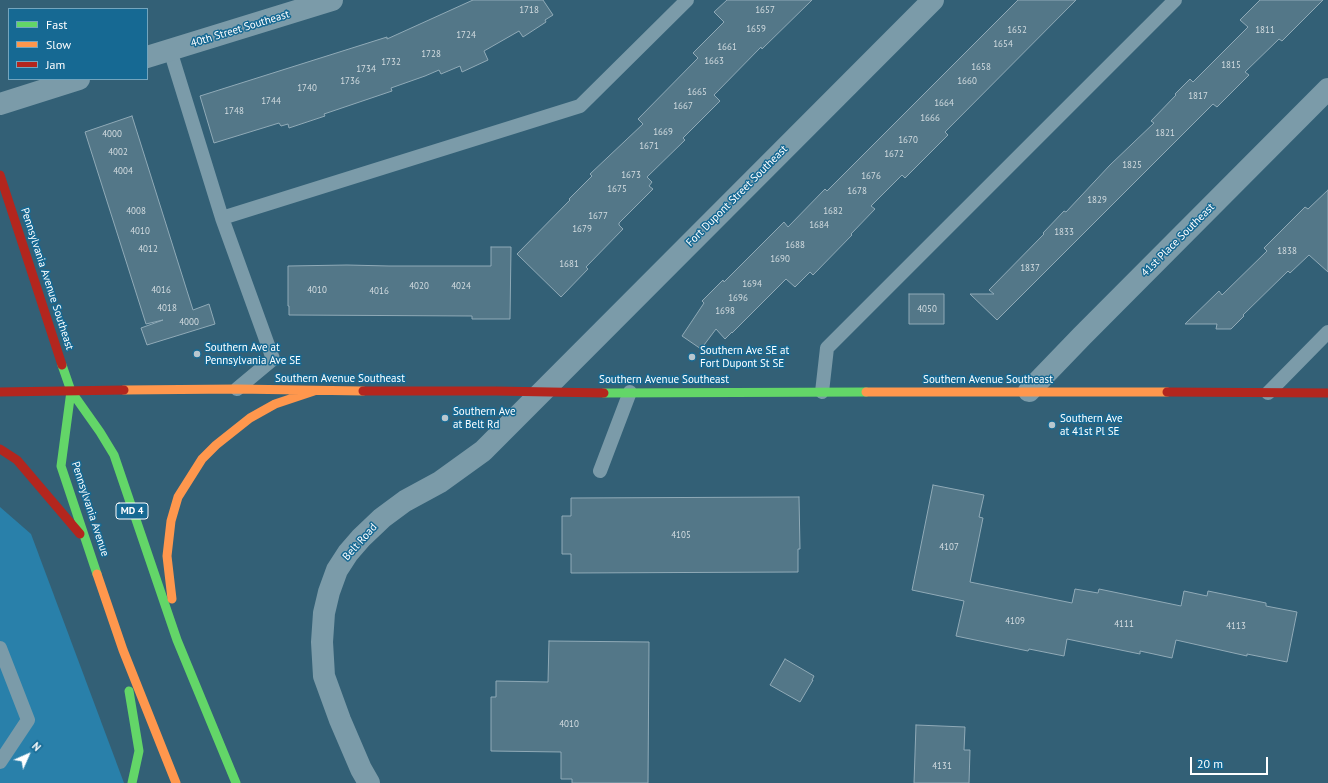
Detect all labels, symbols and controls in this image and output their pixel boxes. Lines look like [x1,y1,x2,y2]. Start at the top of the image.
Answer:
house number: 1718 [519,5,539,15]
house number: 1657 [755,5,775,15]
legend [8,8,148,80]
street label: 40th Street Southeast [189,8,291,50]
text: Fast [46,17,67,32]
house number: 1659 [746,24,766,34]
house number: 1652 [1007,25,1027,35]
house number: 1811 [1255,25,1275,35]
house number: 1724 [456,30,476,40]
text: Slow [46,37,71,52]
house number: 1654 [993,39,1013,49]
house number: 1661 [717,42,737,52]
house number: 1728 [421,49,441,59]
house number: 1663 [704,56,724,66]
text: Jam [46,57,65,72]
house number: 1732 [381,57,401,67]
house number: 1815 [1221,60,1241,70]
house number: 1658 [971,62,991,72]
house number: 1734 [356,64,376,74]
house number: 1736 [340,76,360,86]
house number: 1660 [957,76,977,86]
house number: 1740 [297,83,317,93]
house number: 1665 [687,87,707,97]
house number: 1817 [1188,91,1208,101]
house number: 1744 [261,96,281,106]
house number: 1664 [934,98,954,108]
house number: 1667 [673,101,693,111]
house number: 1748 [224,106,244,116]
house number: 1666 [920,113,940,123]
house number: 1669 [653,127,673,137]
house number: 1821 [1155,128,1175,138]
house number: 4000 [102,129,122,139]
house number: 1670 [898,135,918,145]
house number: 1671 [639,141,659,151]
street label: Fort Dupont Street Southeast [684,143,790,249]
house number: 4002 [108,147,128,157]
house number: 1672 [884,149,904,159]
house number: 1825 [1122,160,1142,170]
house number: 4004 [113,166,133,176]
house number: 1673 [621,170,641,180]
house number: 1676 [861,171,881,181]
house number: 1675 [607,184,627,194]
house number: 1678 [847,186,867,196]
house number: 1829 [1087,195,1107,205]
street label: 41st Place Southeast [1139,201,1217,279]
street label: Pennsylvania Avenue Southeast [18,206,76,352]
house number: 4008 [126,206,146,216]
house number: 1682 [823,206,843,216]
house number: 1677 [588,211,608,221]
house number: 1684 [809,220,829,230]
house number: 1679 [572,224,592,234]
house number: 4010 [130,226,150,236]
house number: 1833 [1054,227,1074,237]
house number: 1688 [785,240,805,250]
house number: 4012 [138,244,158,254]
house number: 1838 [1277,246,1297,256]
house number: 1690 [770,254,790,264]
house number: 1681 [559,259,579,269]
house number: 1837 [1020,263,1040,273]
house number: 1694 [742,279,762,289]
house number: 4020 [409,281,429,291]
house number: 4024 [451,281,471,291]
house number: 4016 [151,285,171,295]
house number: 4010 [307,285,327,295]
house number: 4016 [369,286,389,296]
house number: 1696 [728,293,748,303]
house number: 4018 [157,303,177,313]
house number: 4050 [917,304,937,314]
house number: 1698 [715,306,735,316]
house number: 4000 [179,317,199,327]
place label: Southern Ave at Pennsylvania Ave SE [205,341,301,367]
place label: Southern Ave SE at Fort Dupont St SE [700,344,789,370]
marker: Southern Ave at Pennsylvania Ave SE [192,349,202,359]
marker: Southern Ave SE at Fort Dupont St SE [687,352,697,362]
street label: Southern Avenue Southeast [275,372,405,386]
street label: Southern Avenue Southeast [599,373,729,387]
street label: Southern Avenue Southeast [923,373,1053,387]
place label: Southern Ave at Belt Rd [453,405,516,431]
place label: Southern Ave at 41st Pl SE [1060,412,1123,438]
marker: Southern Ave at Belt Rd [440,413,450,423]
marker: Southern Ave at 41st Pl SE [1047,420,1057,430]
street label: Pennsylvania Avenue [68,460,112,558]
road number: MD 4 [116,503,148,519]
street label: Belt Road [340,521,380,563]
house number: 4105 [671,530,691,540]
house number: 4107 [939,542,959,552]
house number: 4109 [1005,616,1025,626]
house number: 4111 [1114,619,1134,629]
house number: 4113 [1226,621,1246,631]
house number: 4010 [559,719,579,729]
north arrow [8,735,48,775]
text: N [29,739,44,754]
scale bar [1192,749,1270,775]
text: 20 m [1197,756,1223,771]
house number: 4131 [932,761,952,771]

